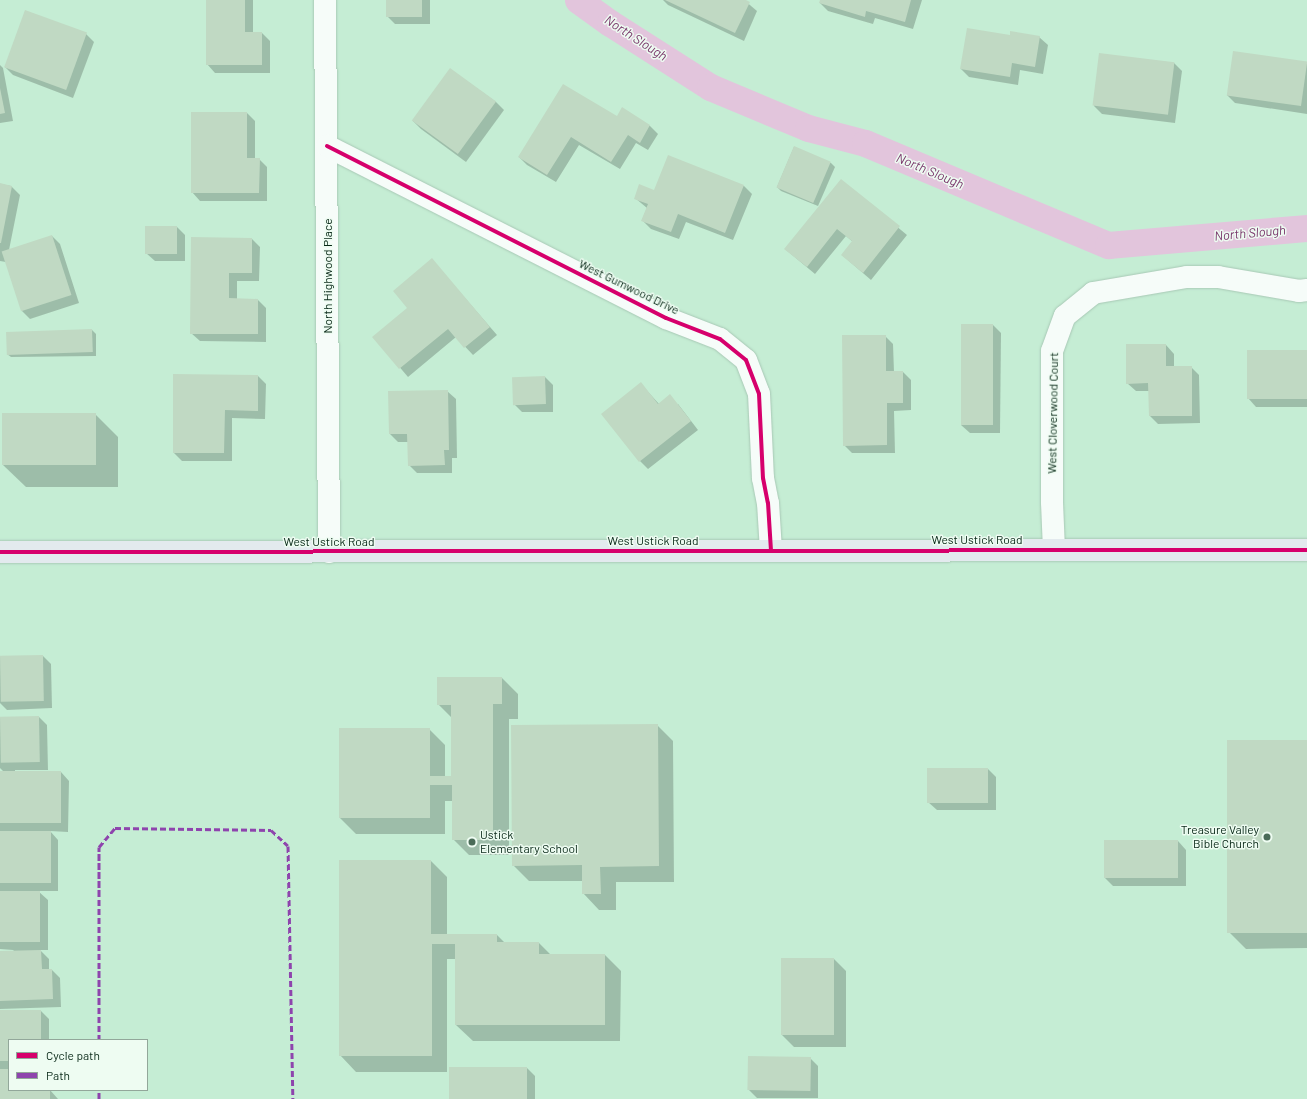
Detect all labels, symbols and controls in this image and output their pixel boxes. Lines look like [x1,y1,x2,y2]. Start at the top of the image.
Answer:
water label: North Slough [602,12,670,64]
water label: North Slough [894,150,966,192]
street label: North Highwood Place [321,218,335,334]
water label: North Slough [1214,222,1286,244]
street label: West Gumwood Drive [577,257,681,317]
street label: West Cloverwood Court [1045,352,1061,474]
street label: West Ustick Road [932,533,1022,547]
street label: West Ustick Road [608,534,698,548]
street label: West Ustick Road [284,535,374,549]
place label: Treasure Valley Bible Church [1181,823,1259,851]
place label: Ustick Elementary School [480,828,578,856]
marker: Treasure Valley Bible Church [1262,832,1272,842]
marker: Ustick Elementary School [467,837,477,847]
legend [8,1039,148,1091]
text: Cycle path [46,1048,100,1062]
text: Path [46,1068,70,1082]

